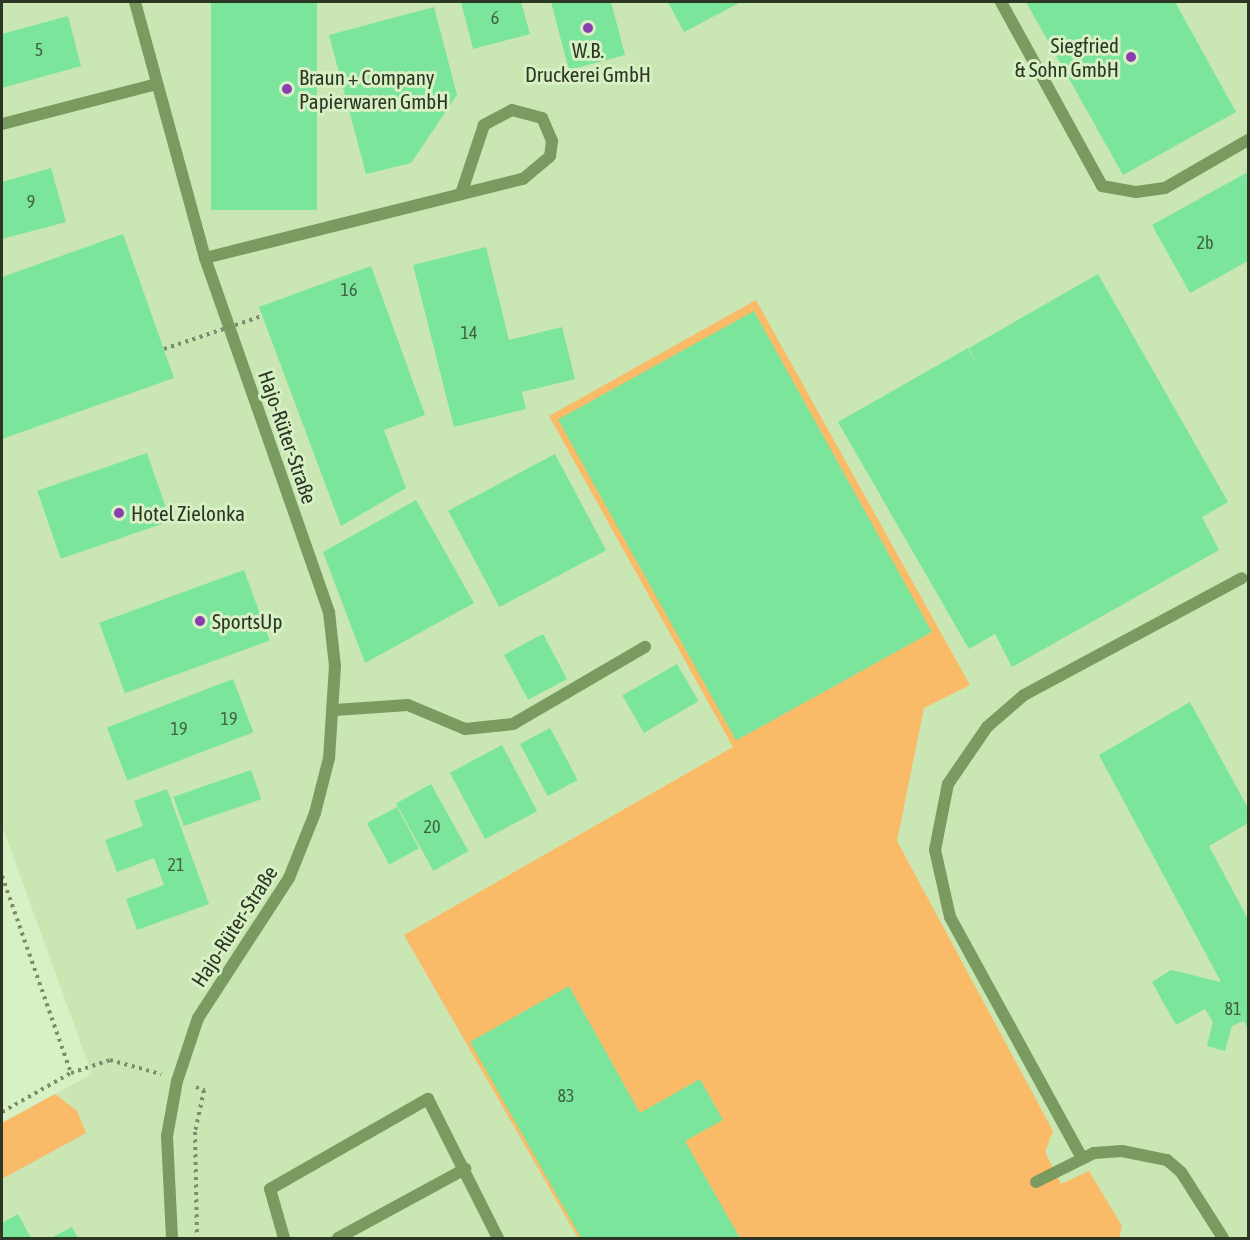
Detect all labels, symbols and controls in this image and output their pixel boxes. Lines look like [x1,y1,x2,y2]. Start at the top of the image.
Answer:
house number: 6 [491,7,499,29]
marker: W.B. Druckerei GmbH [581,21,595,35]
place label: Siegfried & Sohn GmbH [1015,32,1119,82]
place label: W.B. Druckerei GmbH [525,37,651,87]
house number: 5 [35,39,43,61]
marker: Siegfried & Sohn GmbH [1124,50,1138,64]
place label: Braun + Company Papierwaren GmbH [299,64,448,114]
marker: Braun + Company Papierwaren GmbH [280,82,294,96]
house number: 9 [27,191,35,213]
house number: 2b [1197,232,1213,254]
house number: 16 [341,279,357,301]
house number: 14 [461,322,477,344]
street label: Hajo-Rüter-Straße [253,367,323,507]
place label: Hotel Zielonka [131,500,245,526]
marker: Hotel Zielonka [112,506,126,520]
place label: SportsUp [212,608,282,634]
marker: SportsUp [193,614,207,628]
house number: 19 [221,708,237,730]
house number: 19 [171,718,187,740]
house number: 20 [424,816,440,838]
house number: 21 [168,854,184,876]
street label: Hajo-Rüter-Straße [186,861,282,991]
house number: 81 [1225,998,1241,1020]
house number: 83 [558,1085,574,1107]

